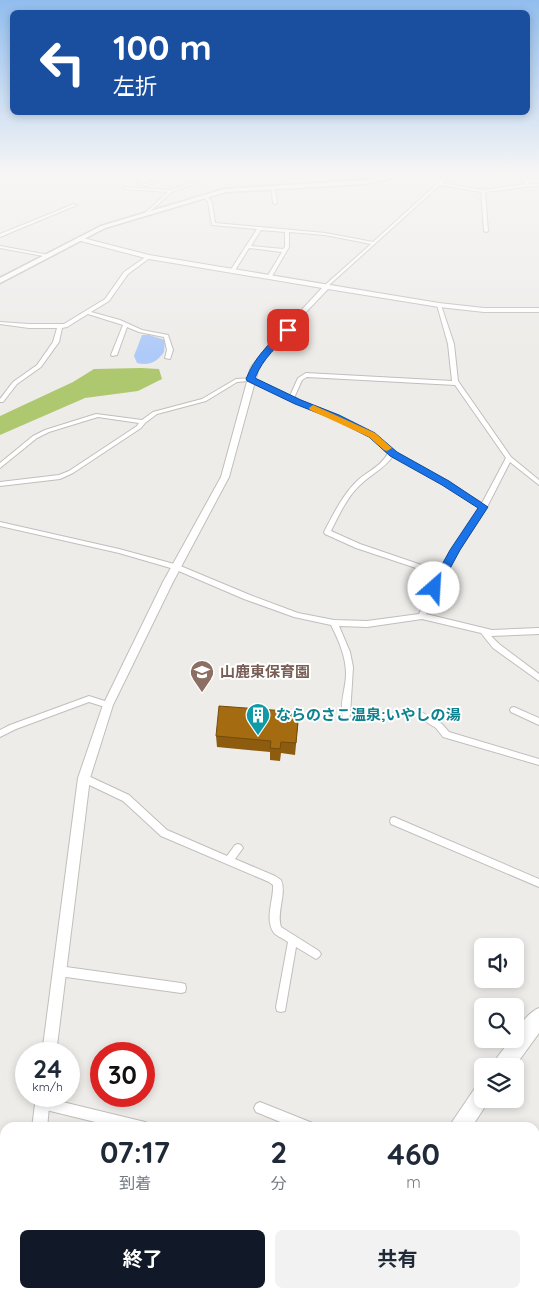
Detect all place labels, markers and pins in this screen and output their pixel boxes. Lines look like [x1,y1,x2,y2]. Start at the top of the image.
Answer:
pin [267,309,309,351]
school or university icon: 山鹿東保育園 [189,659,215,693]
place label: 山鹿東保育園 [220,662,310,681]
building icon: ならのさこ温泉;いやしの湯 [245,702,271,736]
place label: ならのさこ温泉;いやしの湯 [276,705,460,724]

